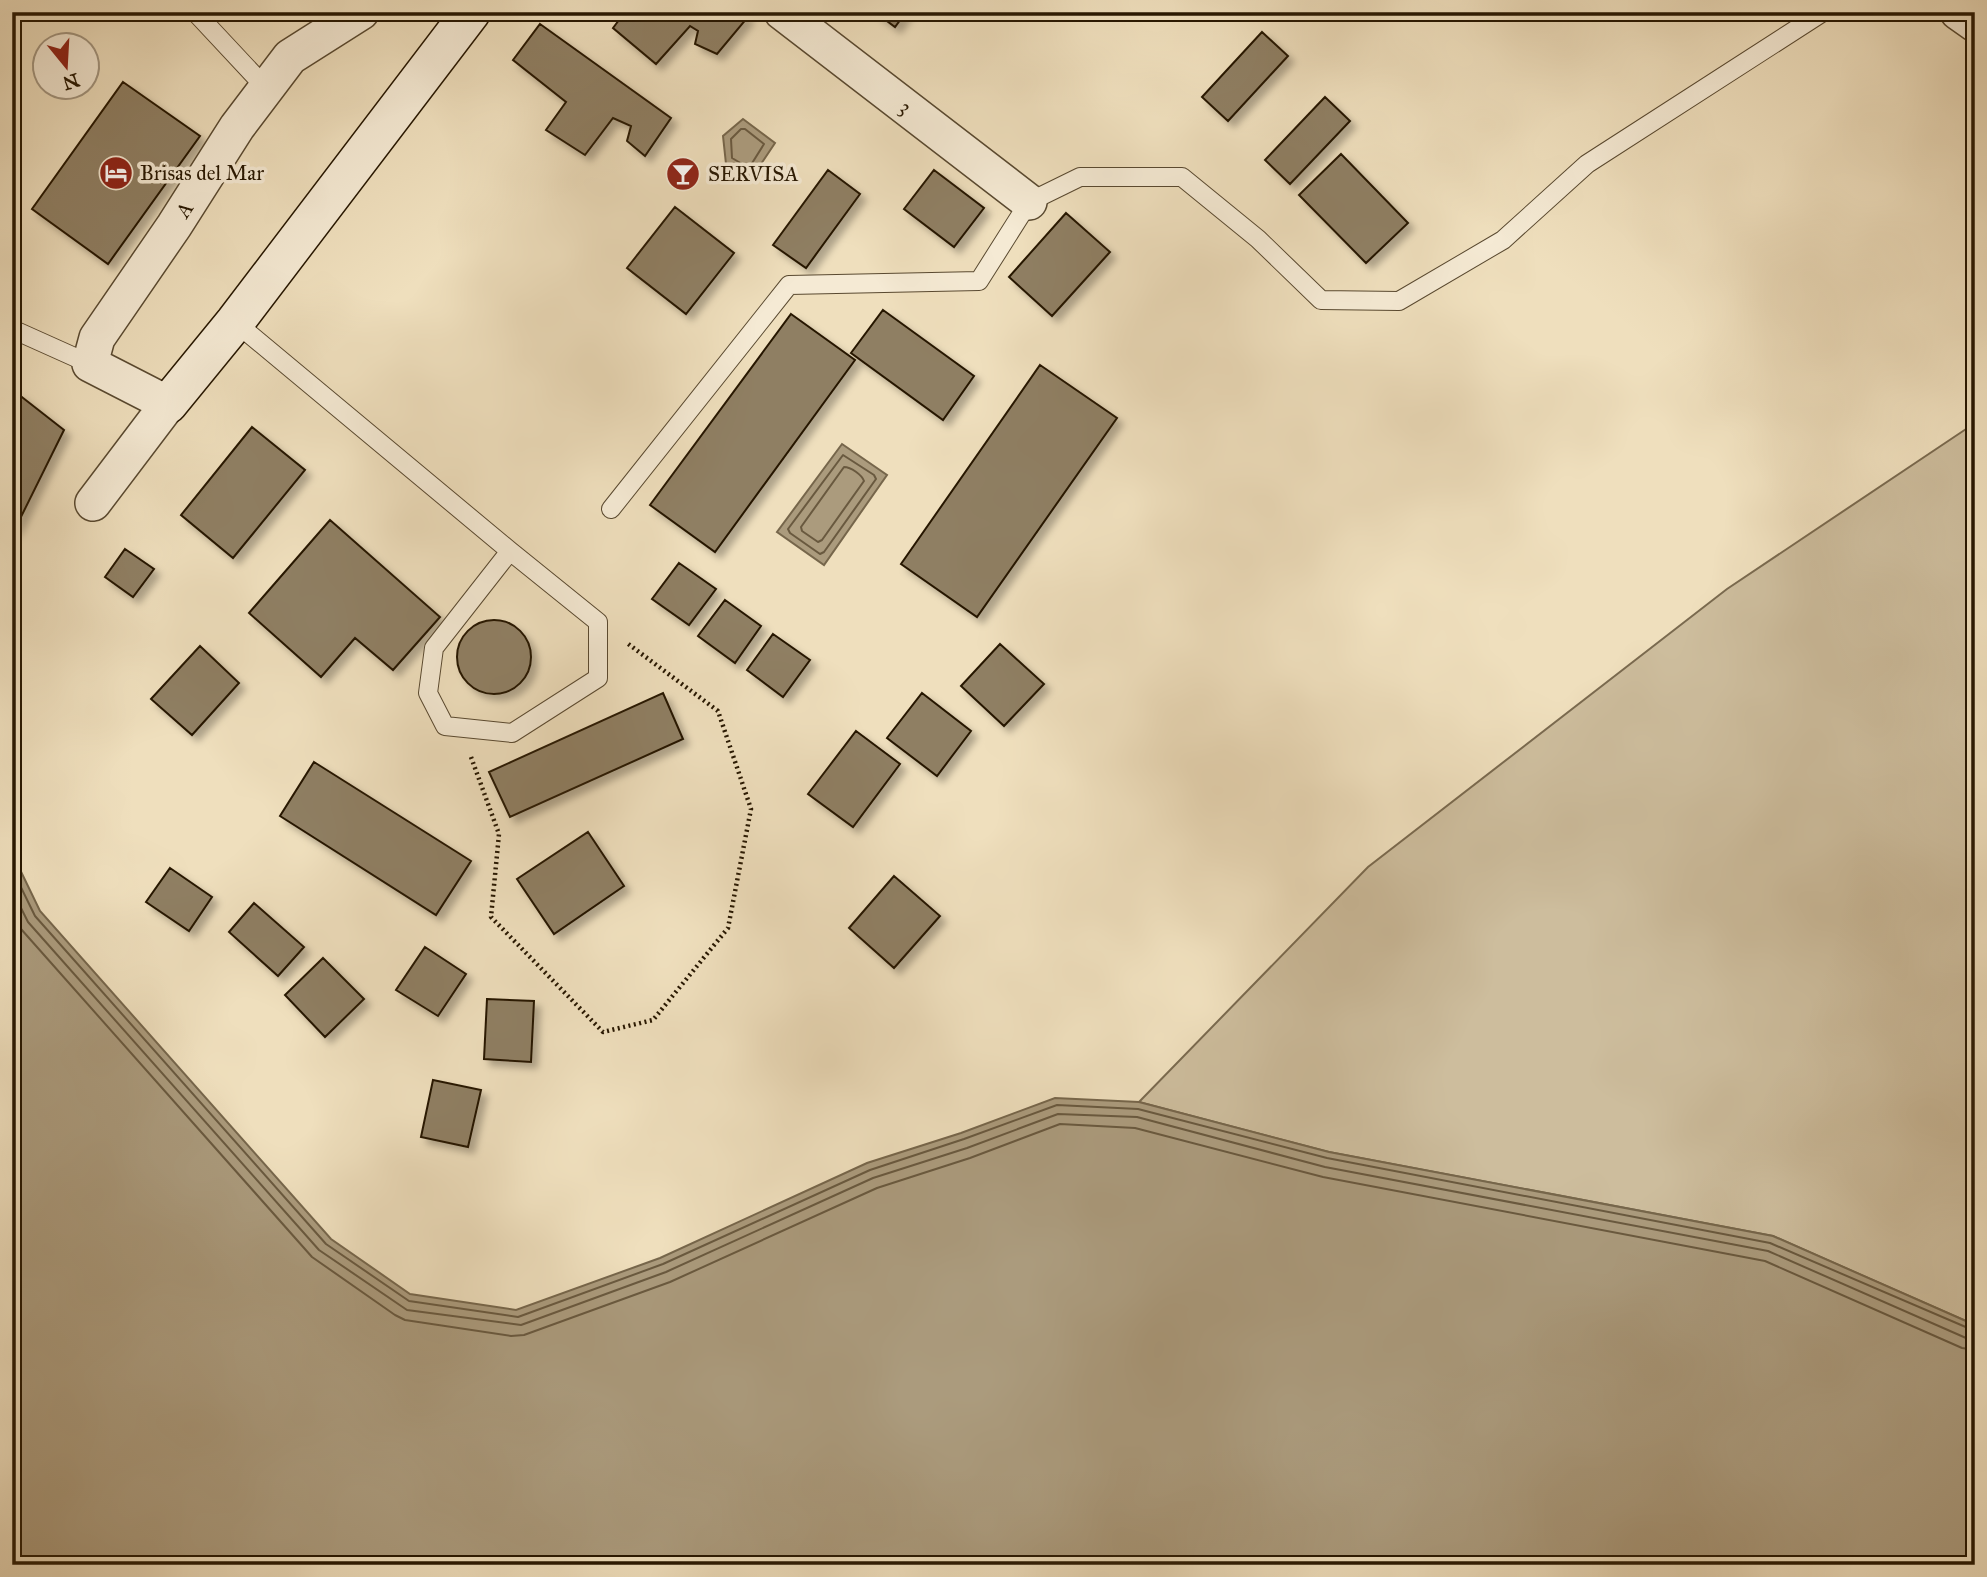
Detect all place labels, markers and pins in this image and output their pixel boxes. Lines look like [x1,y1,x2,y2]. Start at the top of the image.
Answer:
hotel icon: Brisas del Mar [97,154,135,192]
bar icon: SERVISA [664,155,702,193]
place label: Brisas del Mar [140,160,264,186]
place label: SERVISA [708,161,799,187]

